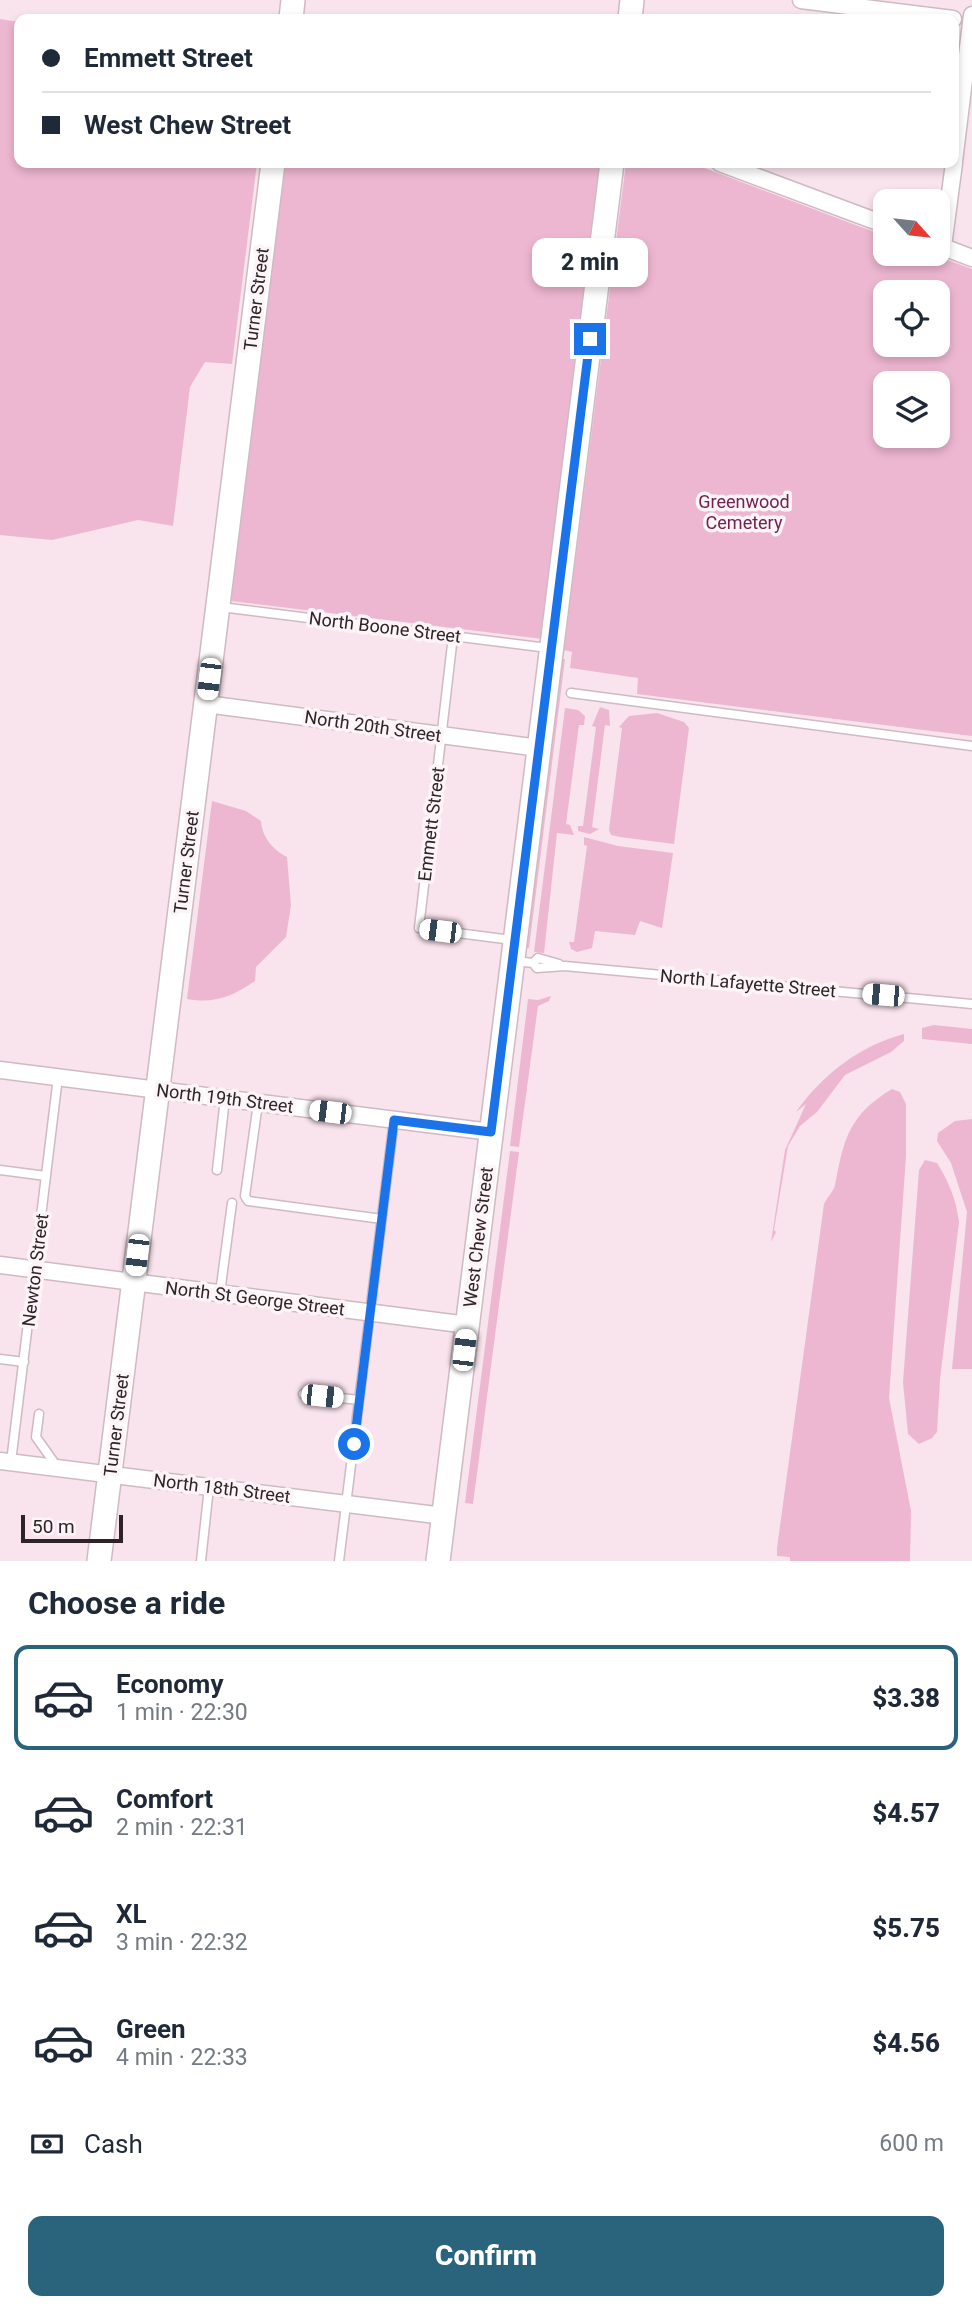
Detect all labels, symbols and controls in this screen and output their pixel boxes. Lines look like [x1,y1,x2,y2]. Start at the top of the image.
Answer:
text: Emmett Street [84,43,253,73]
text: West Chew Street [84,110,291,140]
north arrow [873,189,950,266]
map controls [873,189,950,448]
callout: 2 min [532,238,648,286]
street label: Turner Street [239,246,273,352]
text: 2 min [561,249,619,276]
button: locate [873,280,950,357]
route end [574,323,606,355]
button: layers [873,371,950,448]
park label: Greenwood Cemetery [698,491,790,533]
street label: North Boone Street [308,607,462,647]
car [197,657,222,701]
street label: North 20th Street [303,706,443,746]
street label: Emmett Street [414,766,448,882]
street label: Turner Street [169,809,203,915]
car [418,918,463,944]
street label: North Lafayette Street [659,965,837,1001]
car [862,983,905,1007]
street label: North 19th Street [155,1079,295,1117]
car [308,1099,353,1125]
street label: West Chew Street [459,1165,497,1309]
street label: Newton Street [18,1212,52,1328]
car [125,1233,150,1277]
street label: North St George Street [164,1277,346,1319]
car [452,1328,477,1372]
street label: Turner Street [99,1372,133,1478]
car [301,1383,344,1409]
route start [338,1428,370,1460]
street label: North 18th Street [152,1469,292,1507]
scale bar [21,1512,122,1544]
text: 50 m [32,1515,75,1538]
text: Choose a ride [28,1584,225,1622]
icon: car [32,1666,95,1729]
text: Economy [116,1669,223,1699]
text: $3.38 [872,1683,940,1713]
text: 1 min · 22:30 [116,1699,248,1726]
icon: car [32,1781,95,1844]
text: Comfort [116,1784,213,1814]
text: $4.57 [872,1798,940,1828]
text: 2 min · 22:31 [116,1814,248,1841]
icon: car [32,1896,95,1959]
text: XL [116,1899,147,1929]
text: $5.75 [872,1913,940,1943]
text: 3 min · 22:32 [116,1929,248,1956]
icon: car [32,2011,95,2074]
text: Green [116,2014,186,2044]
text: $4.56 [872,2028,940,2058]
text: 4 min · 22:33 [116,2044,248,2071]
icon: cash [28,2125,66,2163]
text: Cash [84,2129,143,2159]
text: 600 m [879,2130,944,2157]
button: Confirm [28,2216,944,2296]

